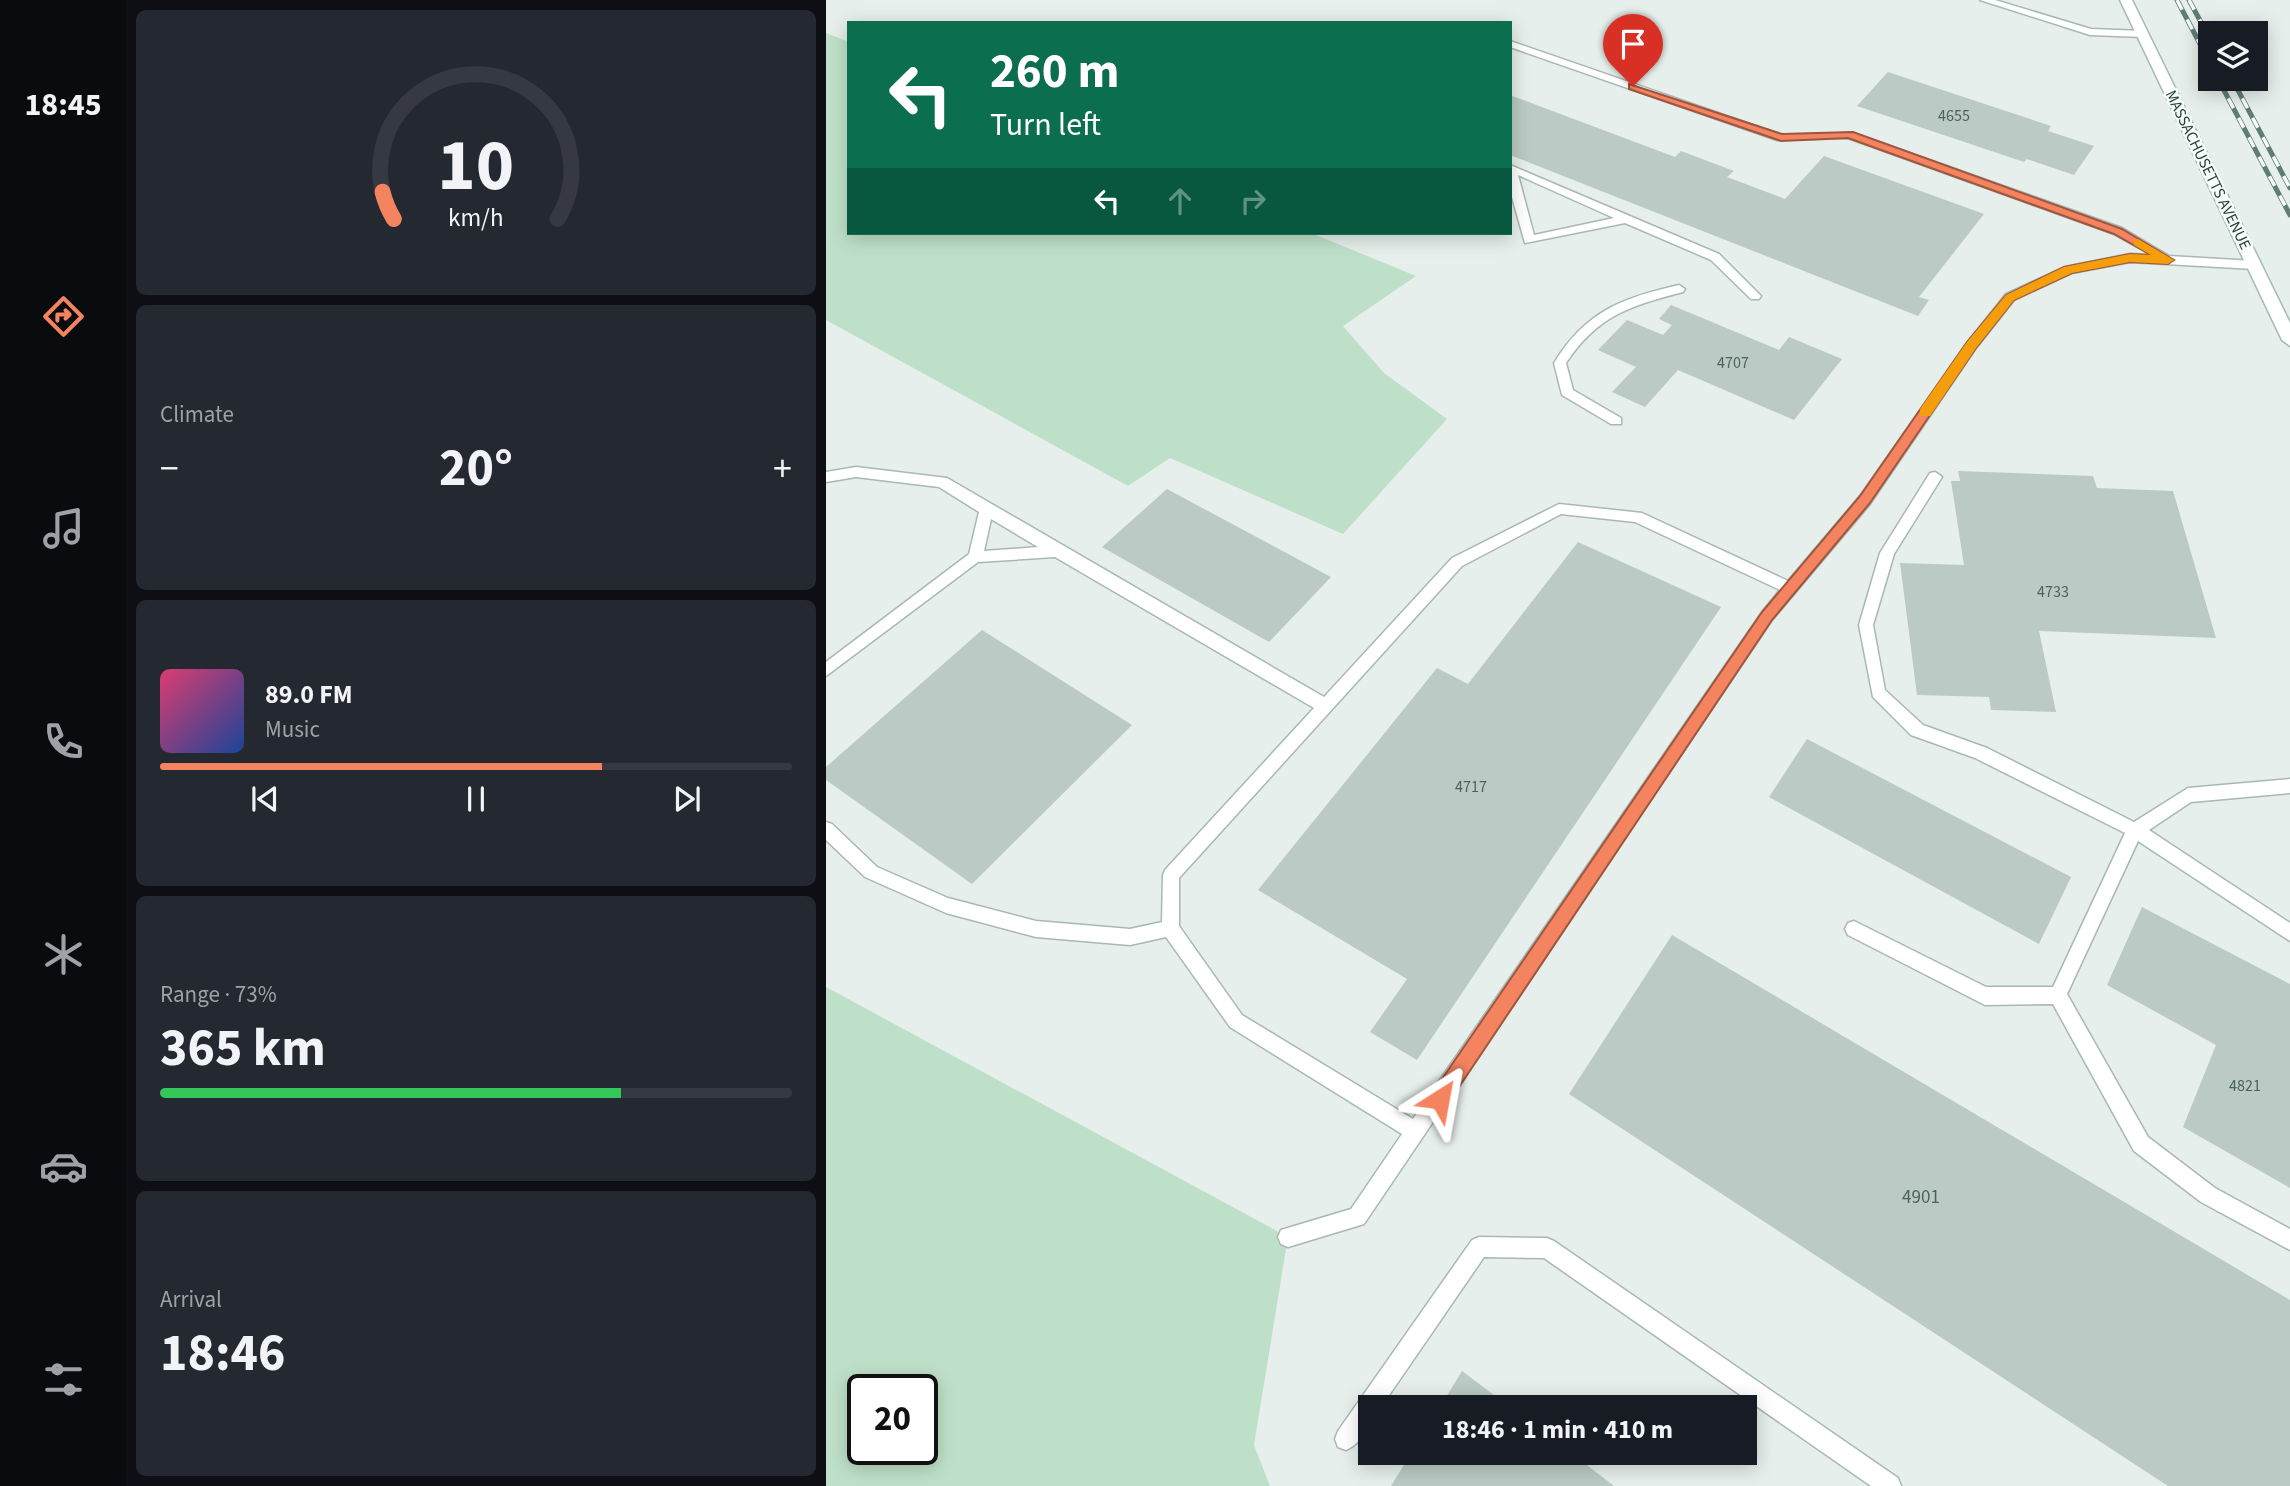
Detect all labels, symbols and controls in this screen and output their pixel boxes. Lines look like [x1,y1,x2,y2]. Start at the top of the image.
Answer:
pin [1603,14,1663,86]
map controls [2198,21,2268,91]
button: layers [2198,21,2268,91]
icon: arrive [1614,25,1652,63]
text: 260 m [990,37,1119,107]
icon: left [875,49,966,140]
text: 18:45 [24,82,102,128]
street label: MASSACHUSETTS AVENUE [2160,87,2256,253]
text: Turn left [990,102,1101,148]
house number: 4655 [1938,105,1970,127]
text: 10 [438,114,514,218]
icon: left [1088,182,1126,220]
icon: ahead [1161,182,1199,220]
icon: right [1234,182,1272,220]
text: km/h [448,199,504,235]
icon: directions [39,292,88,341]
house number: 4707 [1717,352,1749,374]
text: Climate [160,398,234,431]
text: 20° [439,432,513,506]
text: − [160,442,179,496]
text: + [773,442,792,496]
icon: music [39,504,88,553]
house number: 4733 [2037,581,2069,603]
text: 89.0 FM [265,676,353,713]
text: Music [265,713,320,746]
icon: phone [39,717,88,766]
house number: 4717 [1455,776,1487,798]
icon: previous [246,780,284,818]
icon: pause [457,780,495,818]
icon: next [668,780,706,818]
icon: climate [39,930,88,979]
text: Range · 73% [160,978,277,1011]
text: 365 km [160,1012,326,1086]
position arrow [1403,1062,1477,1136]
house number: 4821 [2229,1075,2261,1097]
icon: car [39,1142,88,1191]
house number: 4901 [1902,1184,1940,1211]
text: Arrival [160,1283,222,1316]
text: 18:46 [160,1317,285,1391]
icon: filters [39,1355,88,1404]
speed limit sign: 20 [847,1374,938,1465]
text: 18:46 · 1 min · 410 m [1442,1411,1673,1448]

